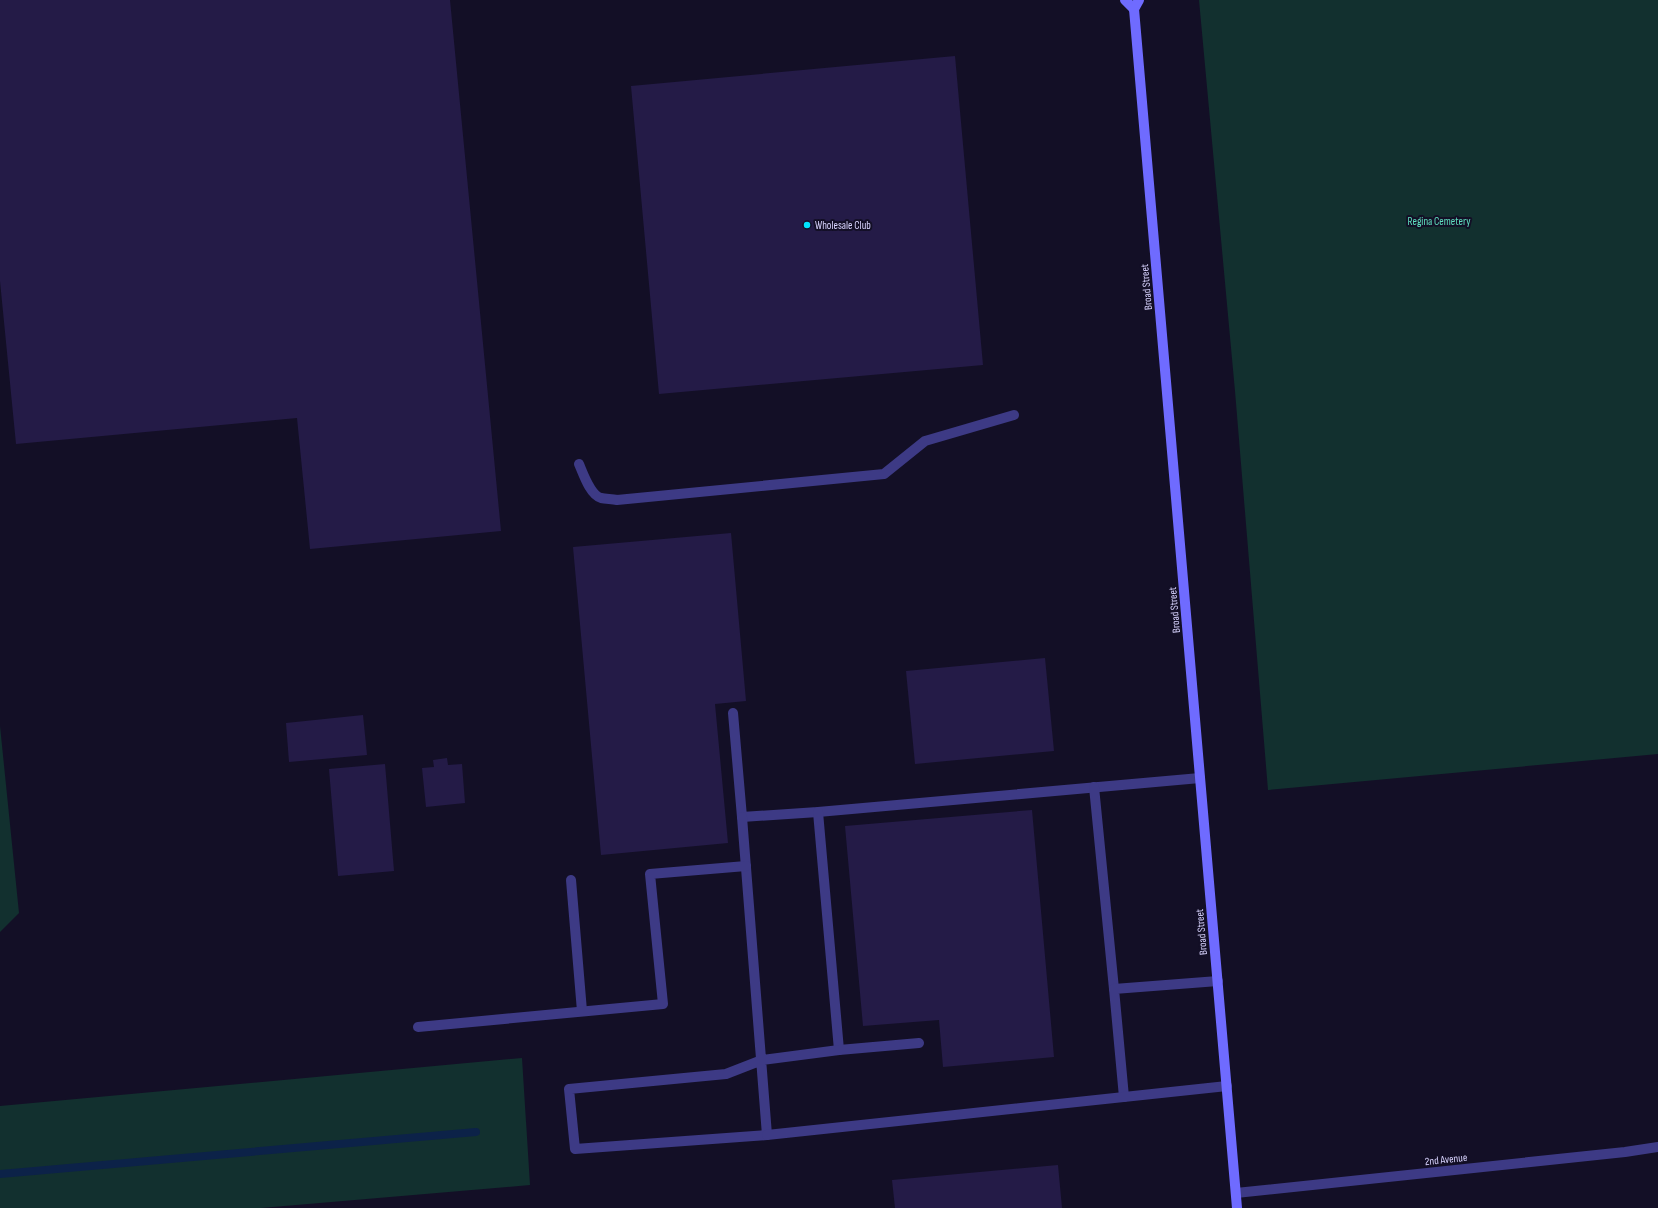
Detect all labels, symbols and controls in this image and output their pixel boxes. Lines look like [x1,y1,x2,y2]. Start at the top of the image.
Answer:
park label: Regina Cemetery [1408,215,1471,228]
place label: Wholesale Club [815,219,871,232]
marker: Wholesale Club [802,220,812,230]
street label: Broad Street [1138,263,1155,311]
street label: Broad Street [1166,586,1183,634]
street label: Broad Street [1193,908,1210,956]
street label: 2nd Avenue [1424,1151,1468,1168]

